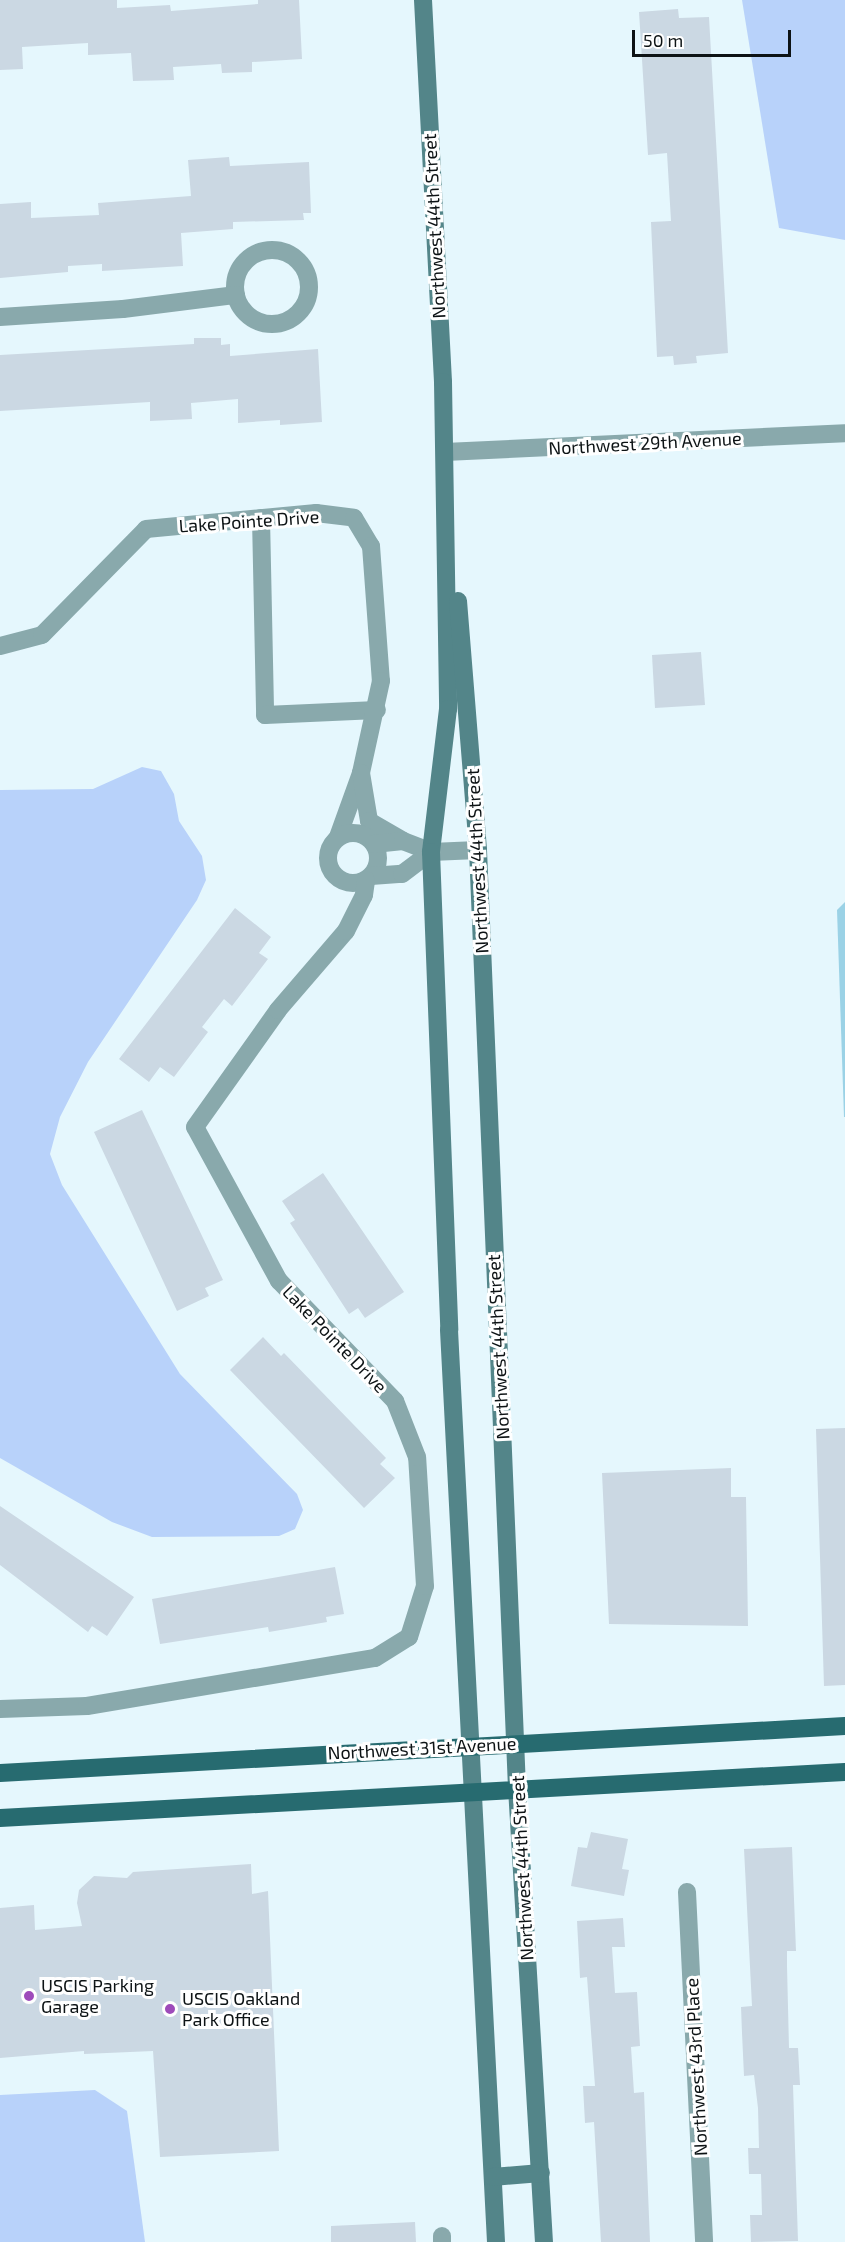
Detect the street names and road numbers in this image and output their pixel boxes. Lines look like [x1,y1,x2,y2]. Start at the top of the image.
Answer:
street label: Northwest 44th Street [418,133,450,319]
street label: Northwest 29th Avenue [548,427,742,459]
street label: Lake Pointe Drive [178,505,320,537]
street label: Northwest 44th Street [461,768,493,954]
street label: Northwest 44th Street [482,1254,514,1440]
street label: Lake Pointe Drive [278,1281,392,1397]
street label: Northwest 31st Avenue [327,1732,517,1764]
street label: Northwest 44th Street [506,1775,538,1961]
street label: Northwest 43rd Place [681,1977,711,2157]

